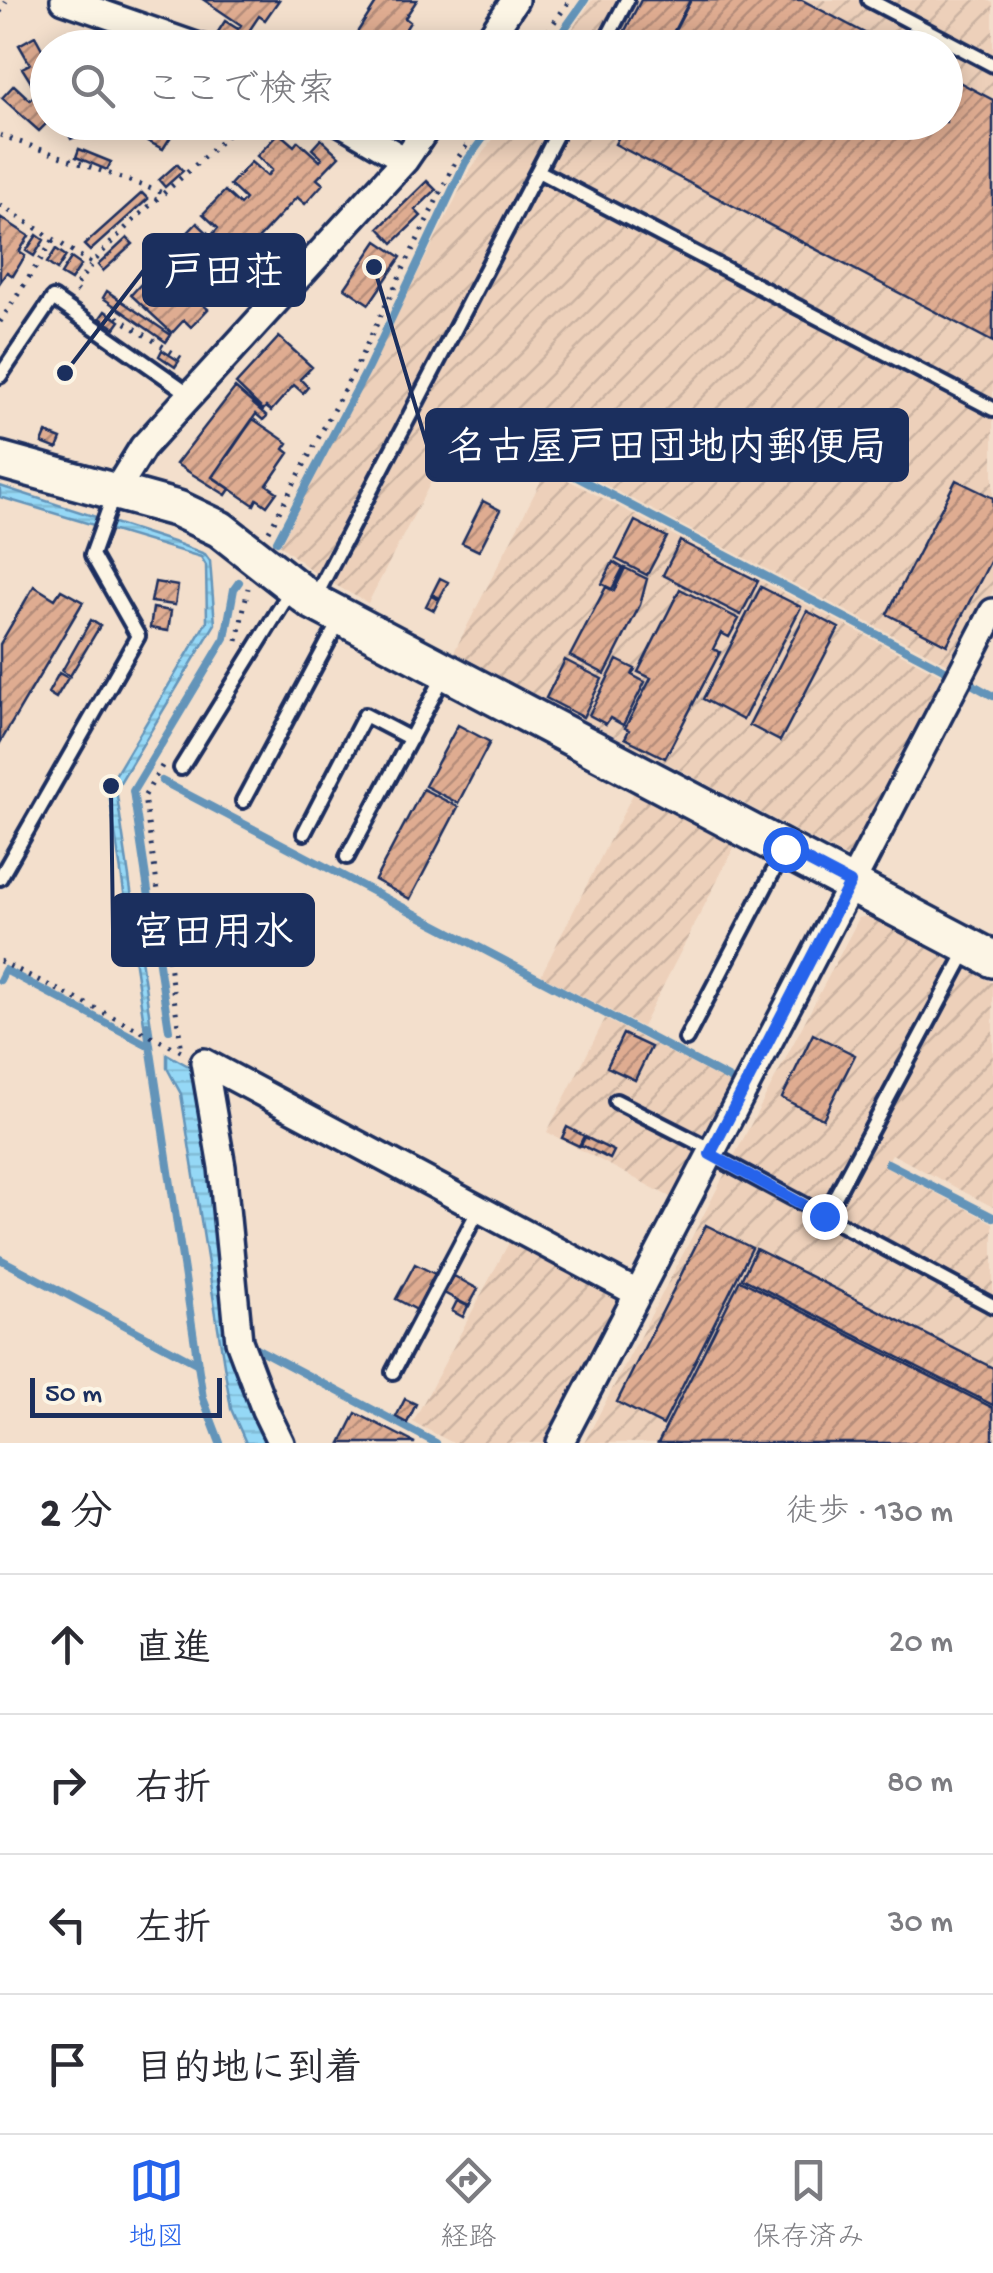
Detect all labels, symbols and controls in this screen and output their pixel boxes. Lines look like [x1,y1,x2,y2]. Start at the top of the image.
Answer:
search box [30,30,963,140]
icon: search [65,58,120,113]
text: ここで検索 [145,71,335,115]
callout: 戸田荘 [144,235,304,305]
text: 戸田荘 [164,251,284,300]
callout: 名古屋戸田団地内郵便局 [427,410,907,480]
text: 名古屋戸田団地内郵便局 [447,426,887,475]
route start [763,827,809,873]
callout: 宮田用水 [113,895,313,965]
text: 宮田用水 [133,911,293,960]
route end [802,1194,848,1240]
scale bar [30,1373,222,1418]
text: 50 m [45,1379,102,1412]
text: 2 分 [40,1492,113,1541]
text: 徒歩 · 130 m [786,1495,953,1533]
icon: ahead [40,1617,95,1672]
text: 20 m [889,1625,953,1663]
text: 直進 [135,1630,211,1674]
icon: right [40,1757,95,1812]
text: 80 m [887,1765,953,1803]
text: 右折 [135,1770,211,1814]
icon: left [40,1897,95,1952]
text: 30 m [888,1905,953,1943]
text: 左折 [135,1910,211,1954]
icon: arrive [40,2037,95,2092]
text: 目的地に到着 [135,2050,363,2094]
tab: 地図 [128,2153,184,2256]
tab: 経路 [440,2153,497,2256]
tab: 保存済み [753,2153,865,2256]

